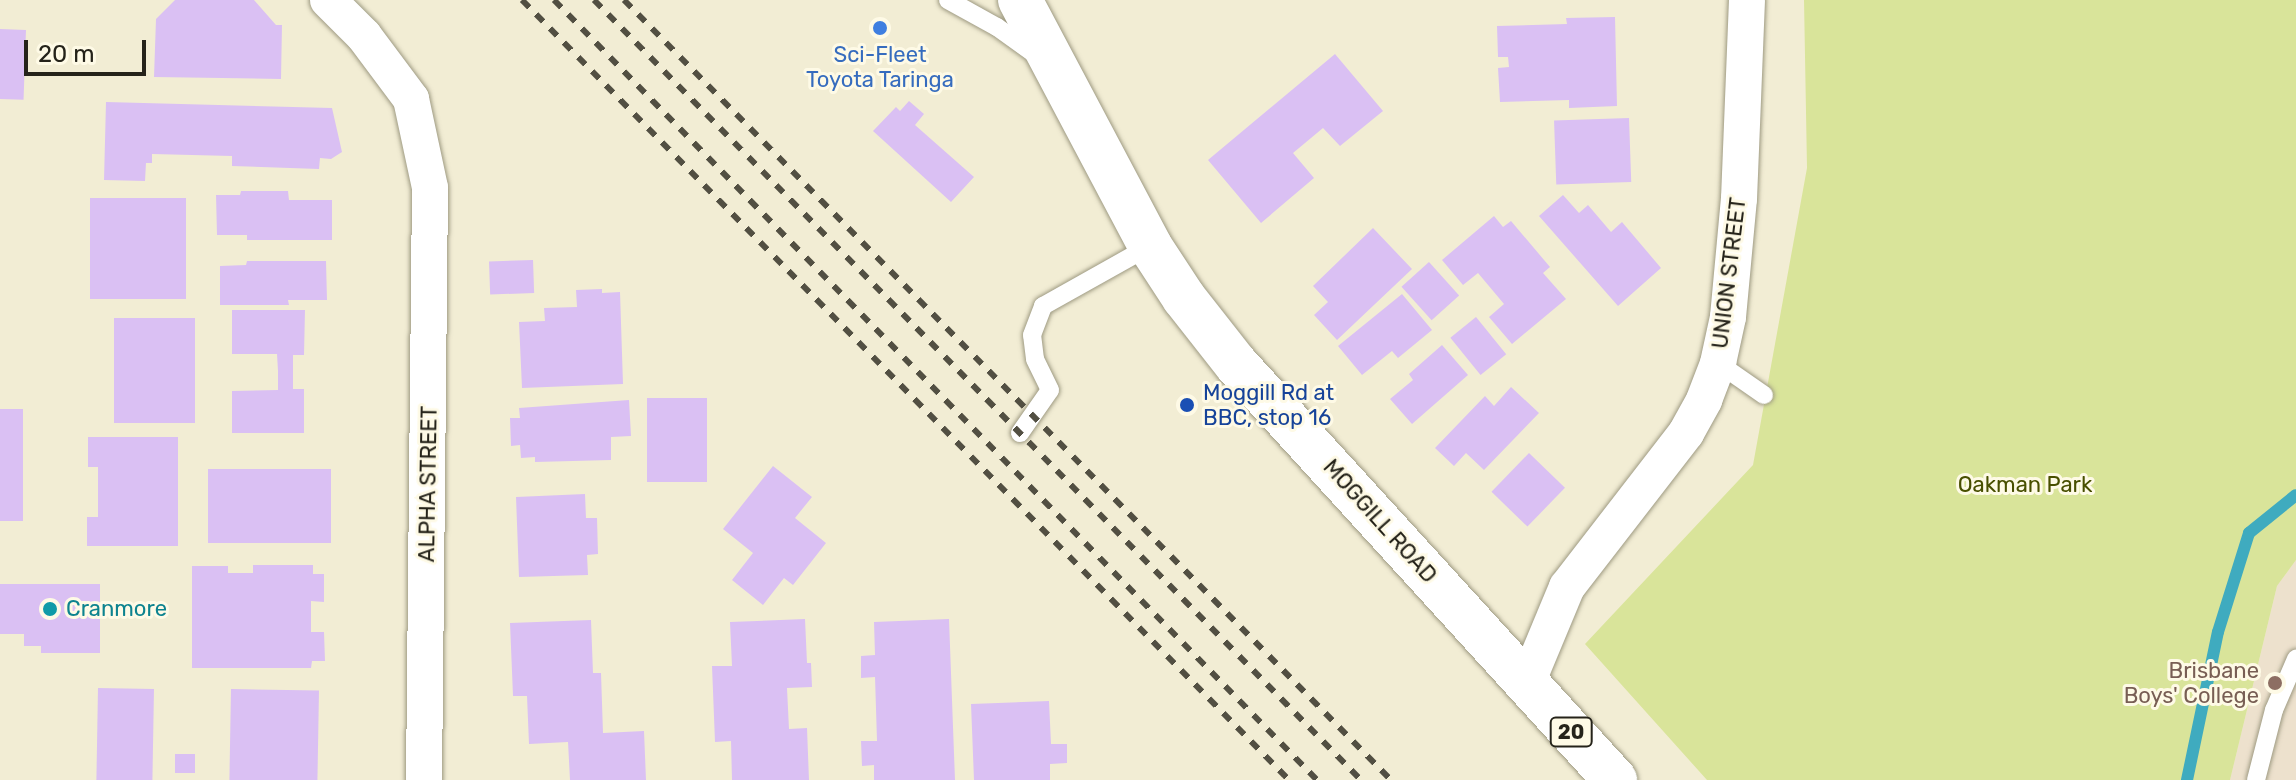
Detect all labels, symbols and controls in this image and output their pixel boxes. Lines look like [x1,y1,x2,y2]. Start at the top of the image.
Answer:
marker: Sci-Fleet Toyota Taringa [871,19,889,37]
scale bar [28,24,150,74]
text: 20 m [38,40,95,68]
place label: Sci-Fleet Toyota Taringa [806,41,954,92]
street label: UNION STREET [1707,196,1751,350]
place label: Moggill Rd at BBC, stop 16 [1203,379,1334,430]
marker: Moggill Rd at BBC, stop 16 [1178,396,1196,414]
street label: ALPHA STREET [413,405,443,563]
street label: MOGGILL ROAD [1318,454,1442,588]
park label: Oakman Park [1958,472,2092,498]
place label: Cranmore [66,596,167,622]
marker: Cranmore [41,600,59,618]
place label: Brisbane Boys' College [2124,657,2259,708]
marker: Brisbane Boys' College [2266,674,2284,692]
road number: 20 [1549,716,1593,748]

